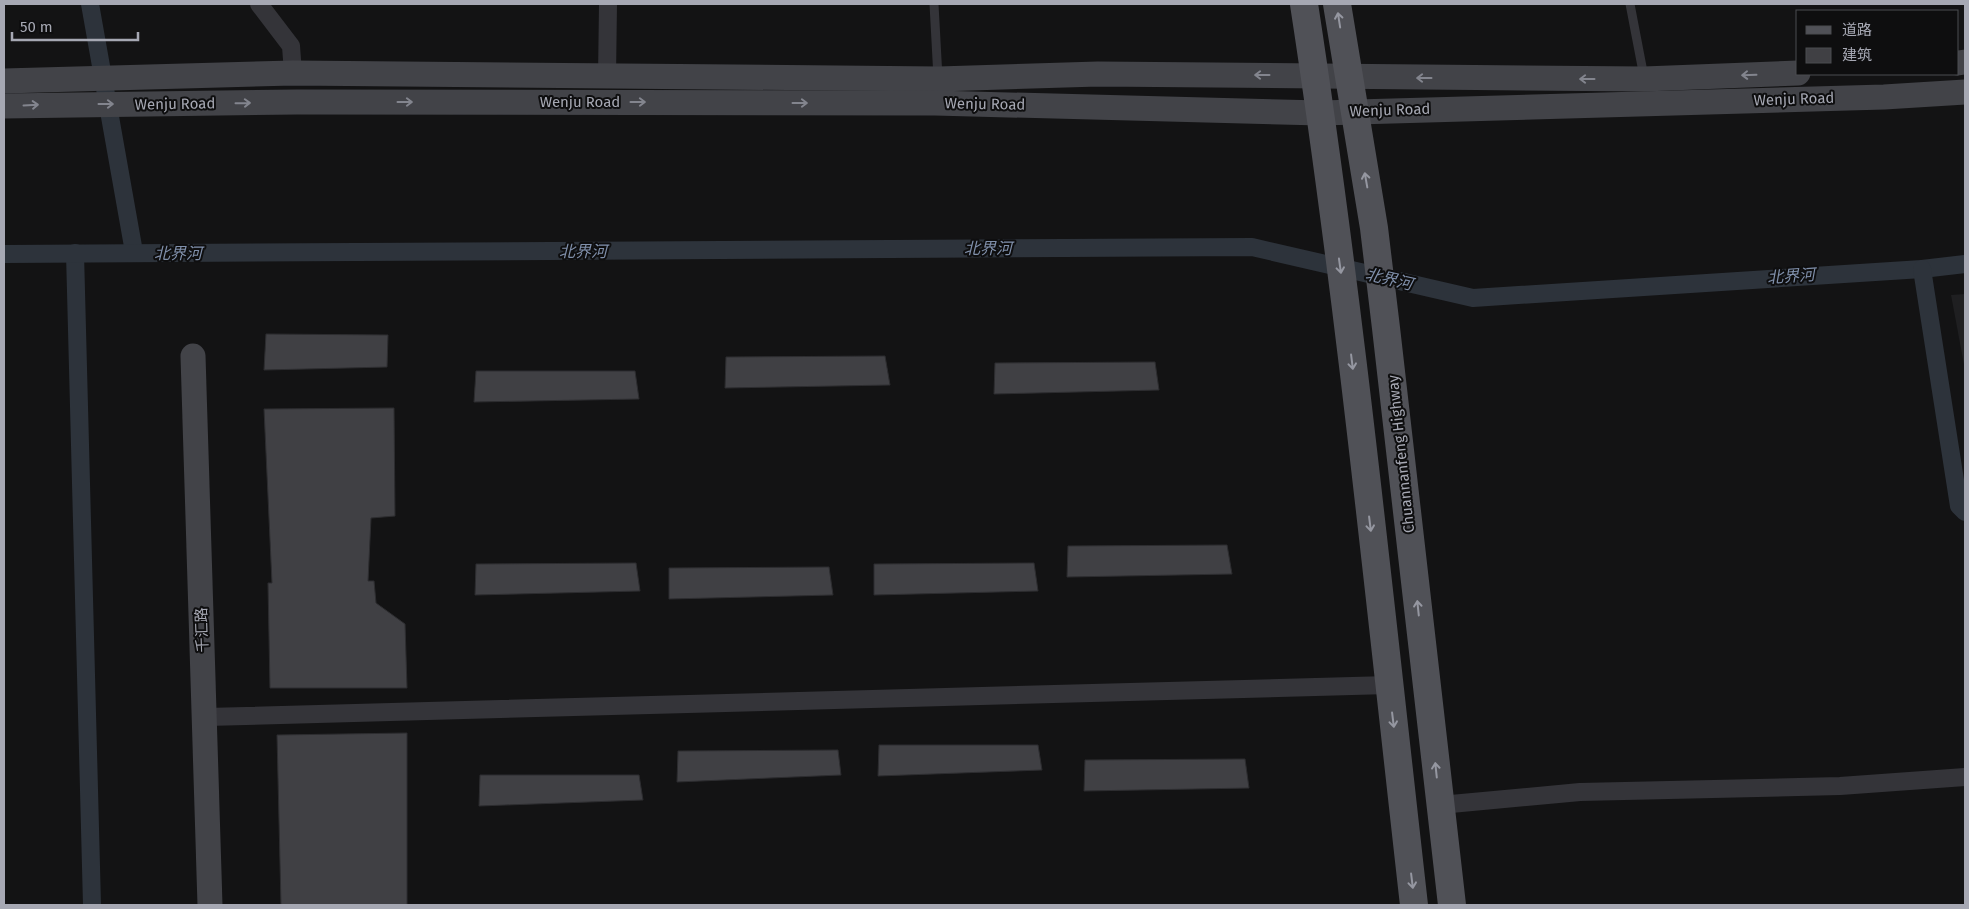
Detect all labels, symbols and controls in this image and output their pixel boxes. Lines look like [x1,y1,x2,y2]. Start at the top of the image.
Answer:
scale bar [12,10,139,42]
legend [1796,10,1959,75]
one-way arrow [1334,12,1344,28]
text: 50 m [20,18,53,36]
text: 道路 [1842,21,1872,39]
text: 建筑 [1842,46,1872,64]
one-way arrow [1254,70,1270,80]
one-way arrow [1741,71,1757,80]
one-way arrow [1416,73,1432,83]
one-way arrow [1579,74,1595,84]
street label: Wenju Road [1753,89,1835,109]
street label: Wenju Road [540,93,620,111]
street label: Wenju Road [134,94,216,114]
street label: Wenju Road [944,94,1026,114]
one-way arrow [397,97,413,107]
one-way arrow [630,97,646,107]
one-way arrow [234,98,251,108]
one-way arrow [792,98,808,108]
one-way arrow [98,99,114,109]
one-way arrow [22,100,38,110]
street label: Wenju Road [1349,100,1431,120]
one-way arrow [1360,173,1370,189]
water label: 北界河 [964,239,1015,258]
water label: 北界河 [559,242,610,261]
water label: 北界河 [154,244,205,263]
one-way arrow [1335,258,1345,274]
water label: 北界河 [1363,264,1417,294]
water label: 北界河 [1766,265,1819,287]
one-way arrow [1347,354,1357,370]
street label: Chuannanfeng Highway [1384,373,1418,534]
one-way arrow [1365,515,1375,531]
one-way arrow [1413,601,1423,617]
street label: 千汇路 [192,607,212,653]
one-way arrow [1388,711,1398,727]
one-way arrow [1431,762,1441,778]
one-way arrow [1407,873,1417,889]

